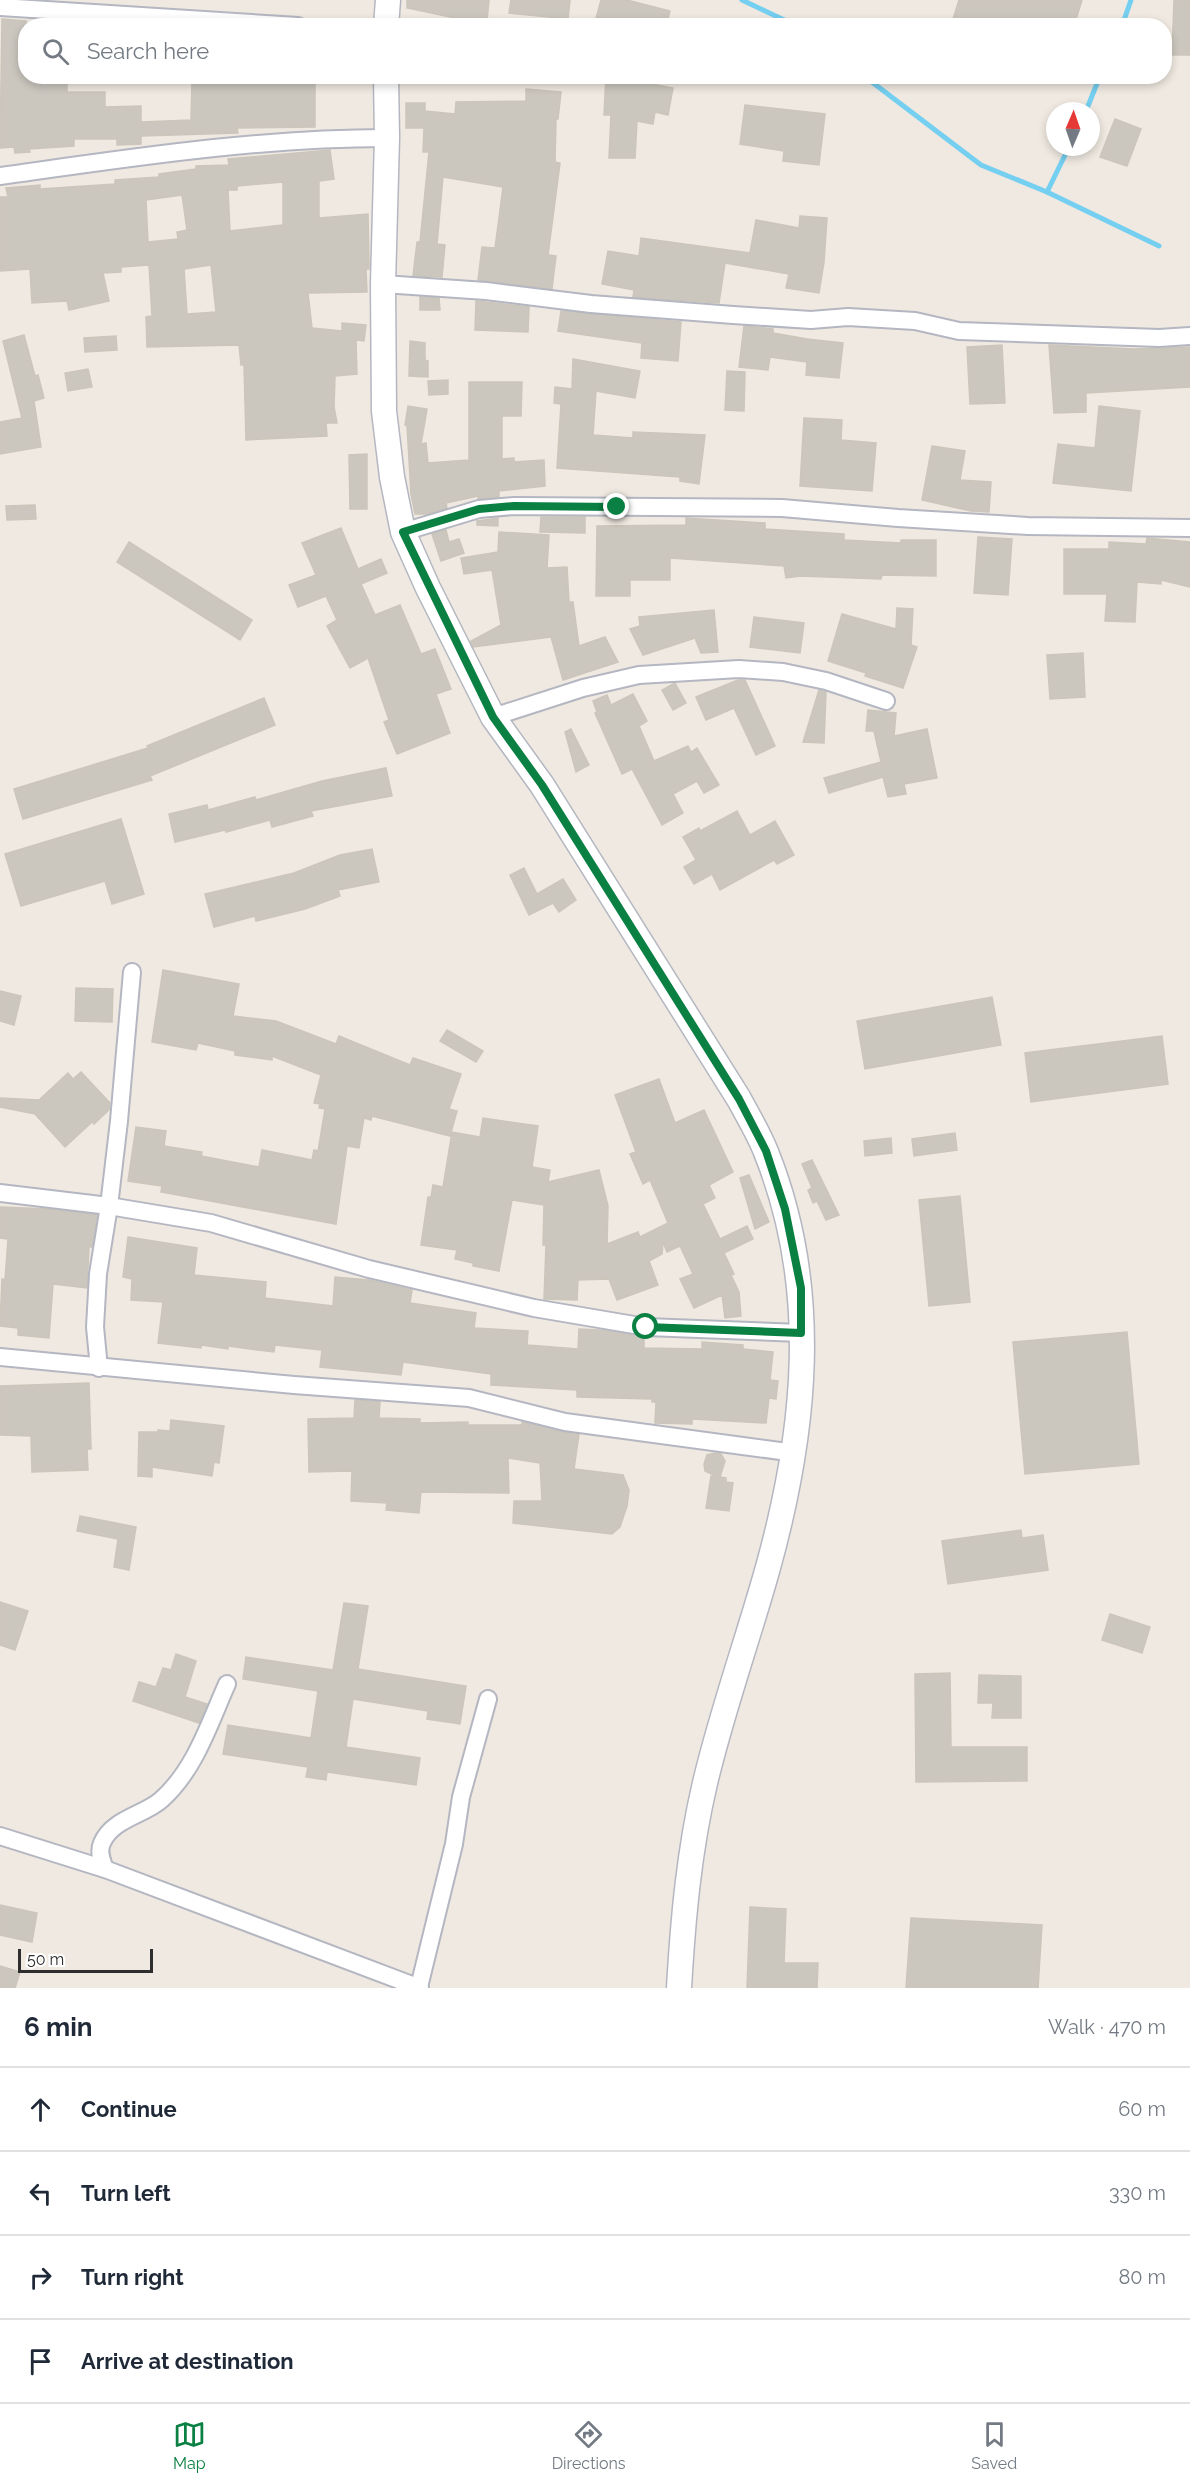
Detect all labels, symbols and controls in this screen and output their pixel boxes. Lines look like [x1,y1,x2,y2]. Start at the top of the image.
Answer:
search box [18,18,1172,84]
icon: search [39,35,72,68]
text: Search here [87,38,209,64]
north arrow [1046,102,1100,156]
route end [603,493,629,519]
route start [632,1313,658,1339]
scale bar [18,1946,153,1974]
text: 50 m [27,1950,64,1969]
text: 6 min [24,2012,93,2042]
text: Walk · 470 m [1048,2015,1166,2039]
icon: ahead [24,2093,57,2126]
text: Continue [81,2096,177,2122]
text: 60 m [1118,2097,1166,2121]
icon: left [24,2177,57,2210]
text: Turn left [81,2180,171,2206]
text: 330 m [1109,2181,1166,2205]
icon: right [24,2261,57,2294]
text: Turn right [81,2264,184,2290]
text: 80 m [1118,2265,1166,2289]
icon: arrive [24,2345,57,2378]
text: Arrive at destination [81,2348,294,2374]
tab: Map [173,2418,206,2473]
tab: Directions [552,2418,626,2473]
tab: Saved [971,2418,1017,2473]

